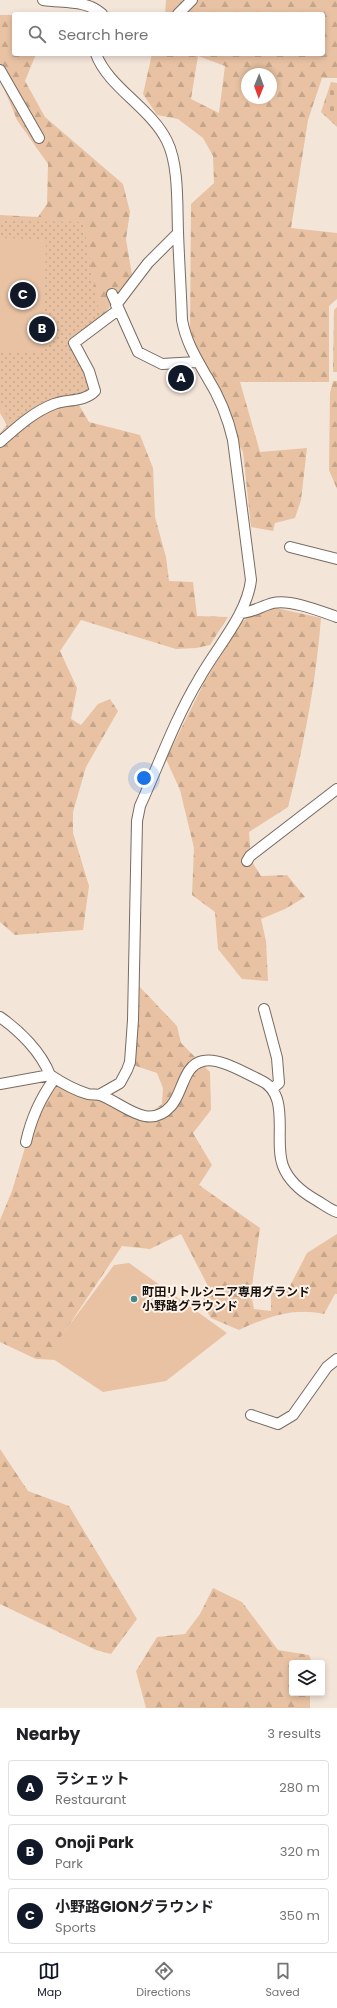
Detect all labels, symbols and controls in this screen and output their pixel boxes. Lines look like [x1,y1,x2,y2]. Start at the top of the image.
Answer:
search box [12,12,325,56]
icon: search [26,23,48,45]
text: Search here [58,24,148,45]
north arrow [241,68,277,104]
pin: C [10,280,36,310]
pin: B [29,314,55,344]
pin: A [168,363,194,393]
your location [134,768,154,788]
place label: 町田リトルシニア専用グランド 小野路グラウンド [142,1283,310,1314]
marker: 町田リトルシニア専用グランド 小野路グラウンド [129,1294,139,1304]
map controls [289,1660,325,1696]
button: layers [289,1660,325,1696]
text: Nearby [16,1722,80,1746]
text: 3 results [267,1724,321,1743]
text: ラシェット [55,1768,130,1789]
text: A [25,1778,35,1797]
text: 280 m [279,1778,320,1797]
text: Restaurant [55,1790,126,1809]
text: Onoji Park [55,1832,134,1853]
text: B [26,1842,34,1861]
text: 320 m [280,1842,320,1861]
text: Park [55,1854,83,1873]
text: 小野路GIONグラウンド [55,1896,214,1917]
text: C [25,1906,35,1925]
text: 350 m [279,1906,320,1925]
text: Sports [55,1918,96,1937]
tab: Map [37,1960,62,2001]
tab: Directions [136,1960,191,2001]
tab: Saved [265,1960,300,2001]

